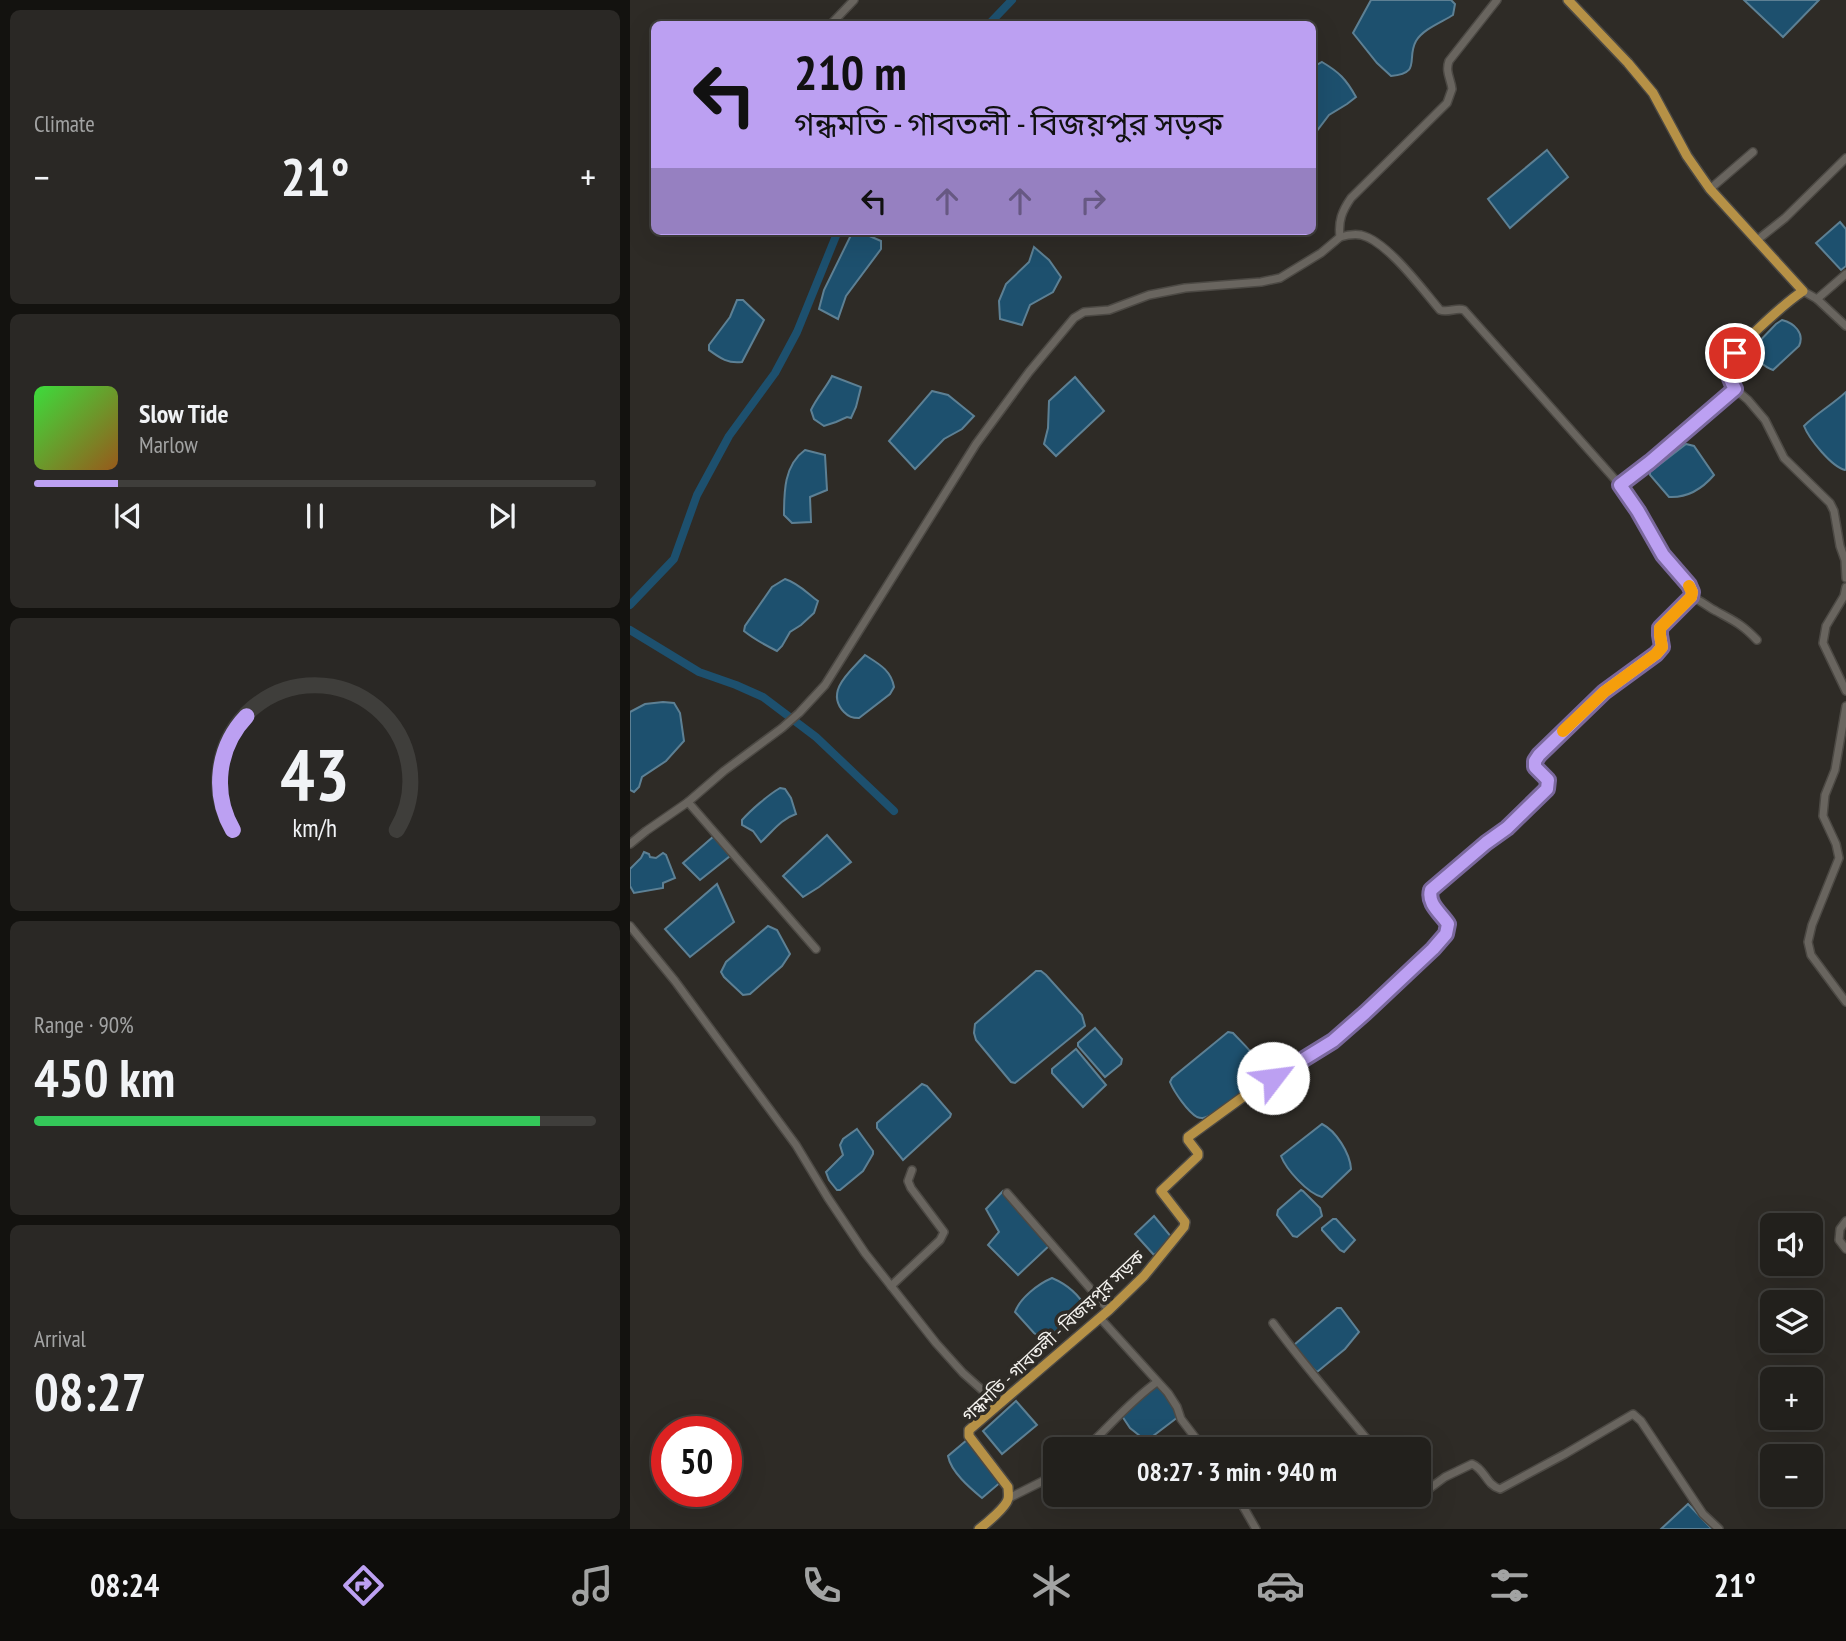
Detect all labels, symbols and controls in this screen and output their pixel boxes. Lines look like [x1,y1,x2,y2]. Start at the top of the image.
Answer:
text: 210 m [794,40,907,104]
icon: left [679,49,770,140]
text: গন্ধমতি - গাবতলী - বিজয়পুর সড়ক [794,102,1223,144]
text: Climate [34,109,95,138]
text: 21° [281,143,349,210]
text: − [34,152,50,201]
text: + [580,152,596,201]
icon: left [855,182,893,220]
icon: ahead [928,182,966,220]
icon: ahead [1001,182,1039,220]
icon: right [1074,182,1112,220]
pin [1705,323,1765,383]
icon: arrive [1716,334,1754,372]
text: Slow Tide [139,397,229,430]
text: Marlow [139,430,198,459]
icon: previous [109,497,147,535]
icon: pause [296,497,334,535]
icon: next [483,497,521,535]
text: 43 [280,727,350,821]
text: km/h [293,812,337,844]
text: Range · 90% [34,1010,134,1039]
position arrow [1236,1041,1310,1115]
text: 450 km [34,1044,175,1111]
map controls [1760,1213,1823,1507]
button: sound [1760,1213,1823,1276]
street label: গন্ধমতি - গাবতলী - বিজয়পুর সড়ক [957,1245,1149,1427]
button: layers [1760,1290,1823,1353]
text: Arrival [34,1324,86,1353]
text: 08:27 [34,1358,146,1425]
button: + [1760,1367,1823,1430]
speed limit sign: 50 [651,1416,742,1507]
button: − [1760,1444,1823,1507]
text: 08:27 · 3 min · 940 m [1137,1455,1337,1488]
icon: directions [339,1561,388,1610]
icon: music [568,1561,617,1610]
icon: phone [797,1561,846,1610]
icon: climate [1027,1561,1076,1610]
icon: car [1256,1561,1305,1610]
icon: filters [1485,1561,1534,1610]
text: 08:24 [90,1564,159,1606]
text: 21° [1714,1564,1756,1606]

